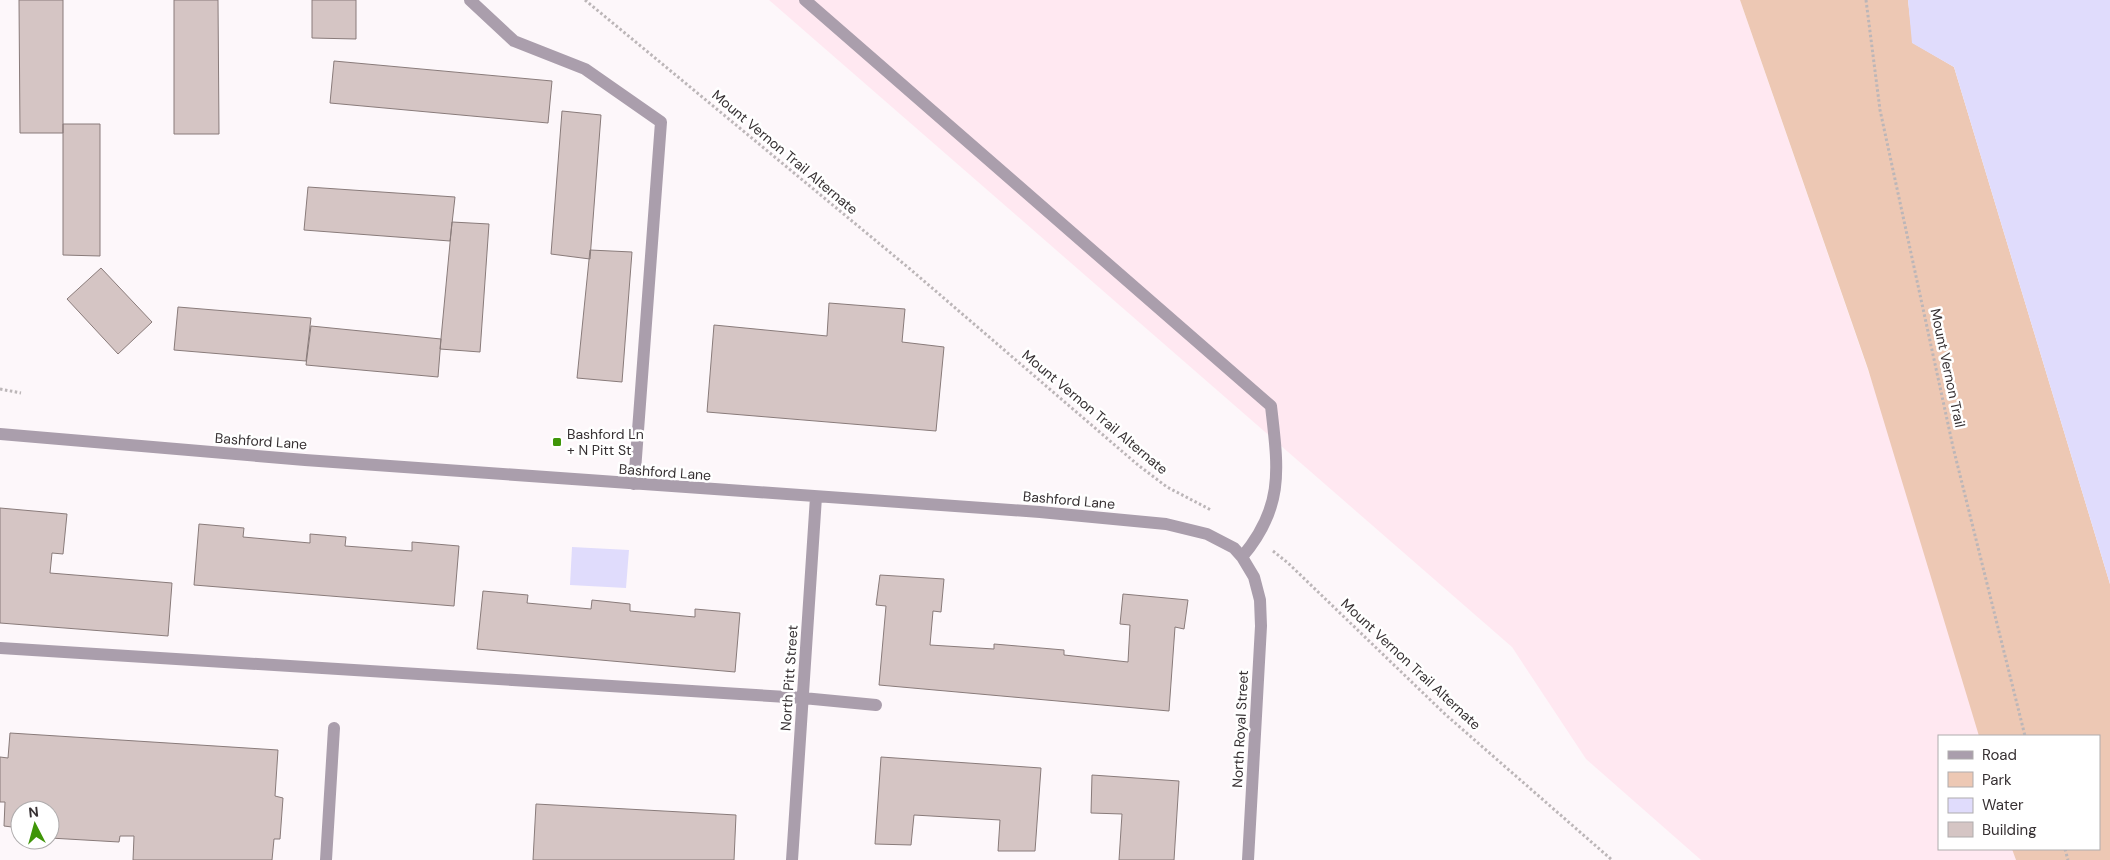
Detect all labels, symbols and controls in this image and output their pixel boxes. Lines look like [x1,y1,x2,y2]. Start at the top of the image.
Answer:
street label: Mount Vernon Trail Alternate [708,86,862,218]
street label: Mount Vernon Trail [1927,307,1969,429]
street label: Mount Vernon Trail Alternate [1018,346,1172,478]
place label: Bashford Ln + N Pitt St [567,425,644,459]
street label: Bashford Lane [214,429,308,453]
marker: Bashford Ln + N Pitt St [551,436,563,448]
street label: Bashford Lane [618,460,712,484]
street label: Bashford Lane [1022,487,1116,513]
street label: Mount Vernon Trail Alternate [1337,594,1485,734]
street label: North Pitt Street [776,624,802,732]
street label: North Royal Street [1228,670,1252,788]
legend [1938,735,2100,850]
text: Road [1982,745,2017,765]
text: Park [1982,770,2012,790]
text: Water [1982,795,2024,815]
north arrow [10,800,60,850]
text: N [28,803,40,822]
text: Building [1982,820,2037,840]

